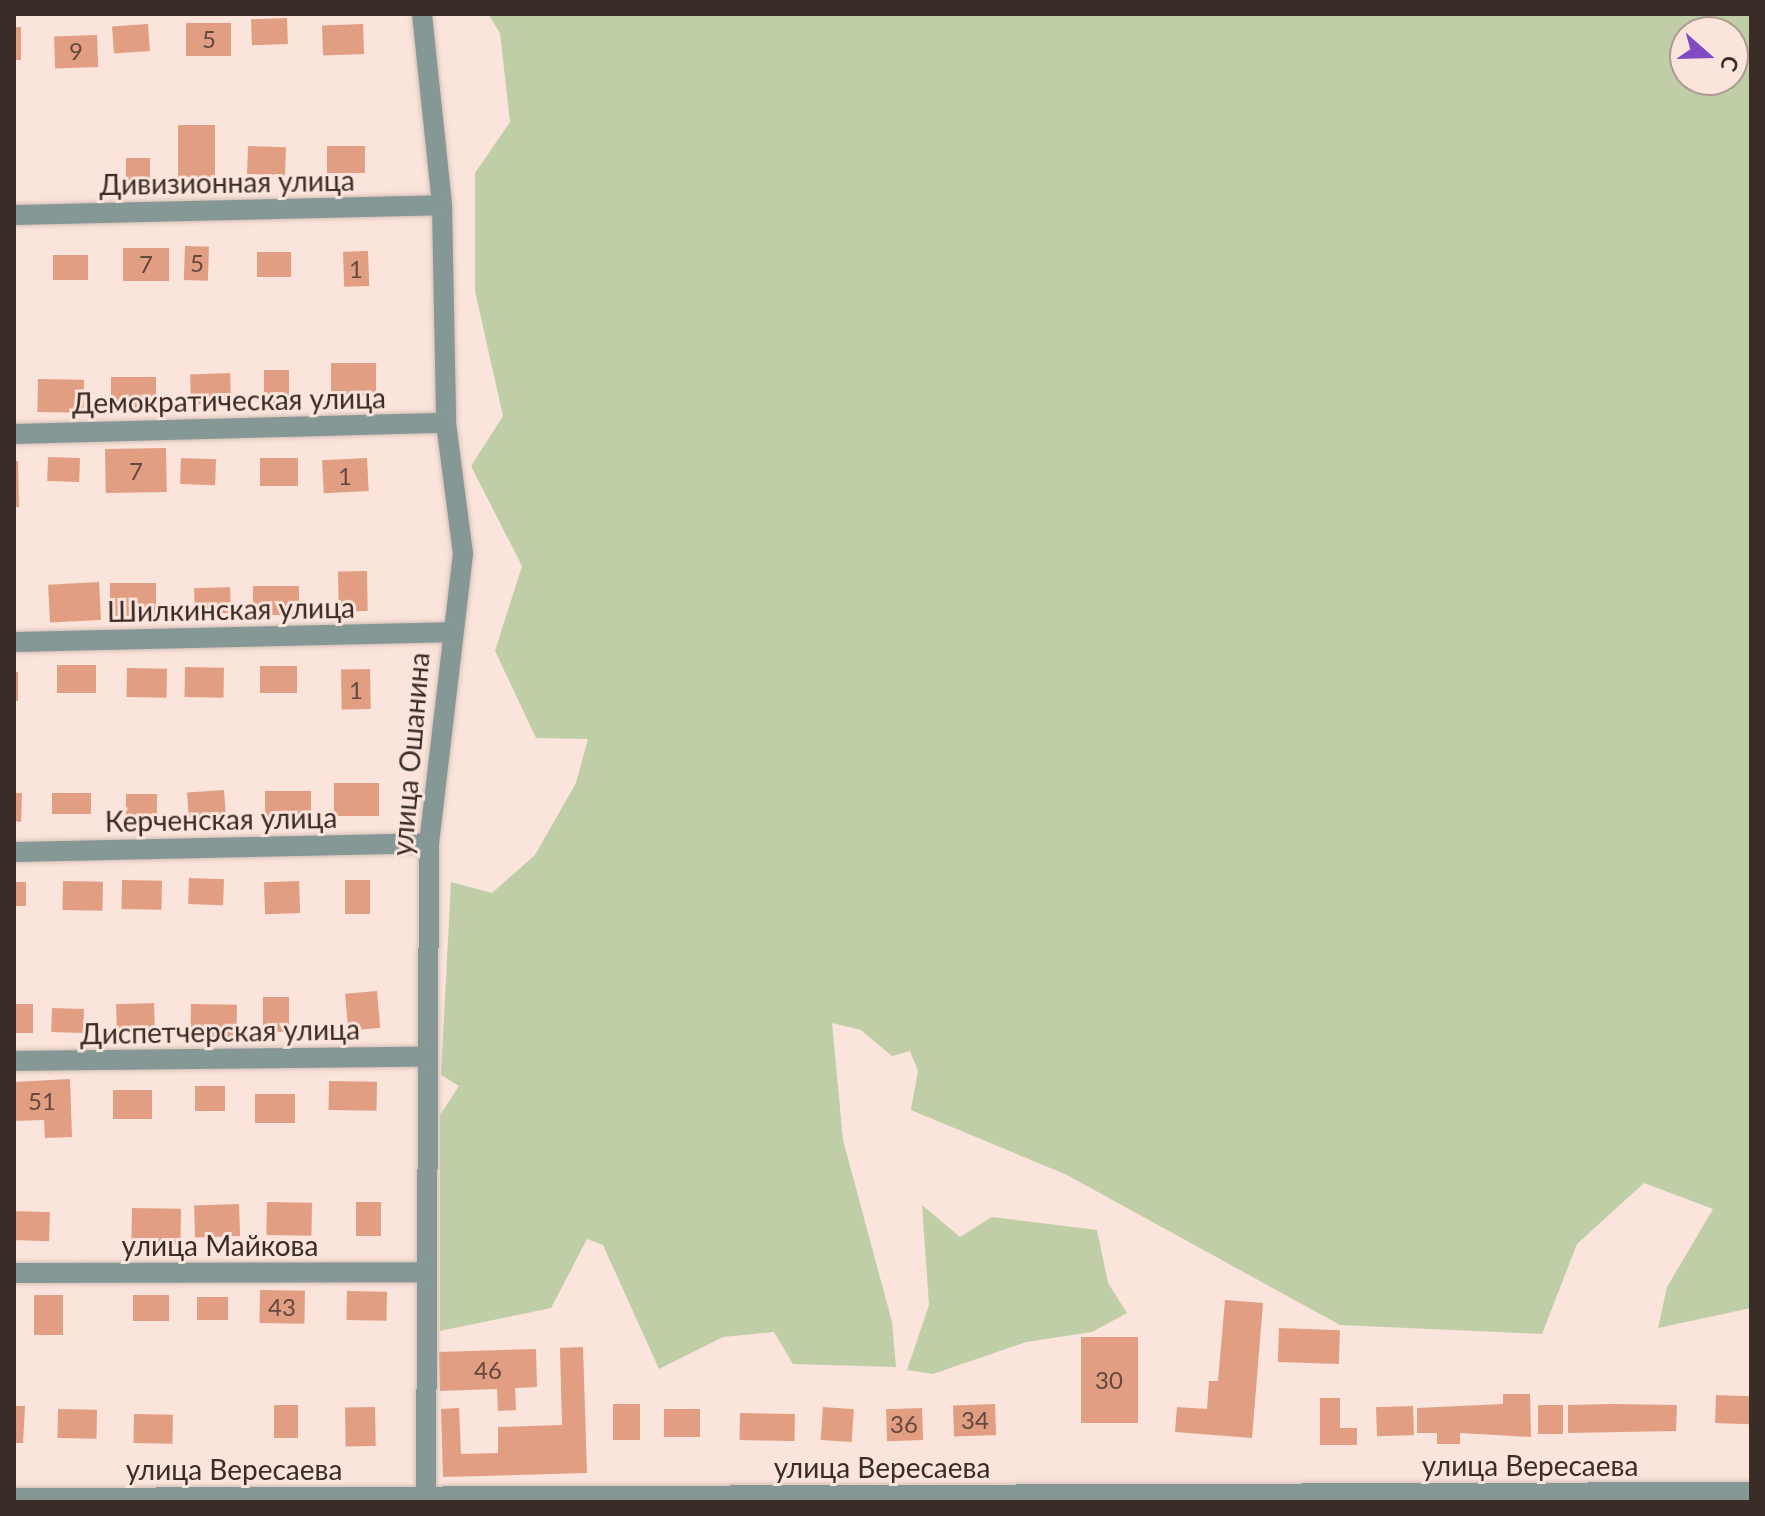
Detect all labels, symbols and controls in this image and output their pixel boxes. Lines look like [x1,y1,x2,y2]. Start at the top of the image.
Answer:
north arrow [1669,16,1749,96]
house number: 5 [202,25,216,53]
house number: 9 [69,37,83,65]
text: С [1715,52,1745,75]
street label: Дивизионная улица [99,163,355,201]
house number: 5 [190,249,204,277]
house number: 7 [139,250,153,278]
house number: 1 [349,255,363,283]
street label: Демократическая улица [72,380,386,420]
house number: 7 [129,457,143,485]
house number: 1 [338,462,352,490]
street label: Шилкинская улица [107,590,355,628]
street label: улица Ошанина [384,651,436,857]
house number: 1 [349,676,363,704]
street label: Керченская улица [105,800,337,838]
street label: Диспетчерская улица [80,1012,360,1050]
house number: 51 [28,1087,56,1115]
street label: улица Майкова [122,1228,318,1262]
house number: 43 [268,1293,296,1321]
house number: 46 [474,1356,502,1384]
house number: 30 [1095,1366,1123,1394]
house number: 34 [961,1406,989,1434]
house number: 36 [890,1410,918,1438]
street label: улица Вересаева [1422,1448,1638,1482]
street label: улица Вересаева [774,1450,990,1484]
street label: улица Вересаева [126,1452,342,1486]

